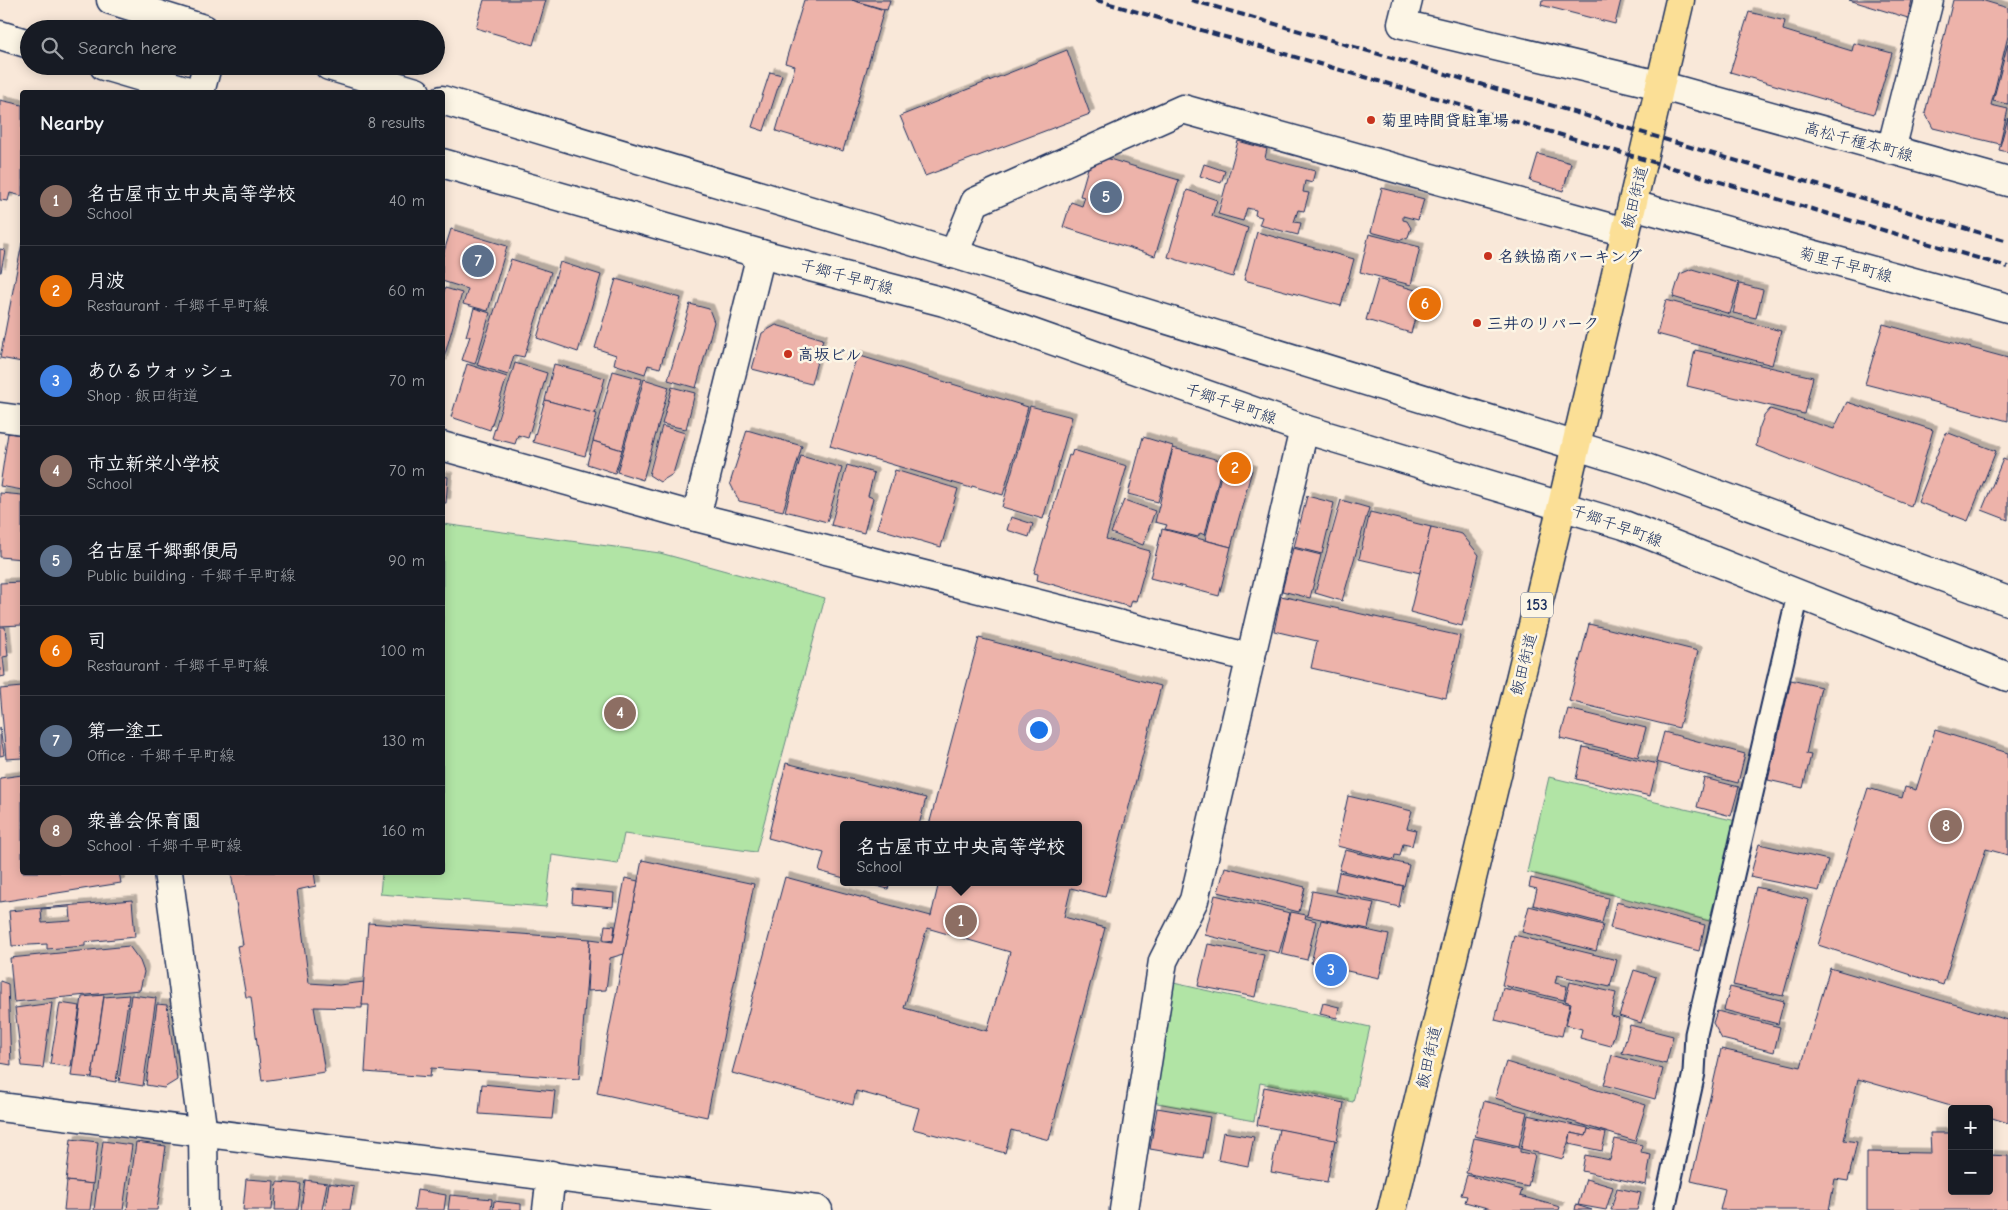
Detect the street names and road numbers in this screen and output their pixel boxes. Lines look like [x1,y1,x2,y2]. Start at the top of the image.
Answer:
street label: 高松千種本町線 [1802,119,1915,165]
street label: 飯田街道 [1618,164,1651,230]
street label: 菊里千早町線 [1797,244,1894,286]
street label: 千郷千早町線 [798,256,895,298]
street label: 千郷千早町線 [1182,380,1279,428]
street label: 千郷千早町線 [1568,501,1665,551]
road number: 153 [1521,592,1553,618]
street label: 飯田街道 [1507,631,1540,697]
street label: 飯田街道 [1413,1024,1445,1090]

